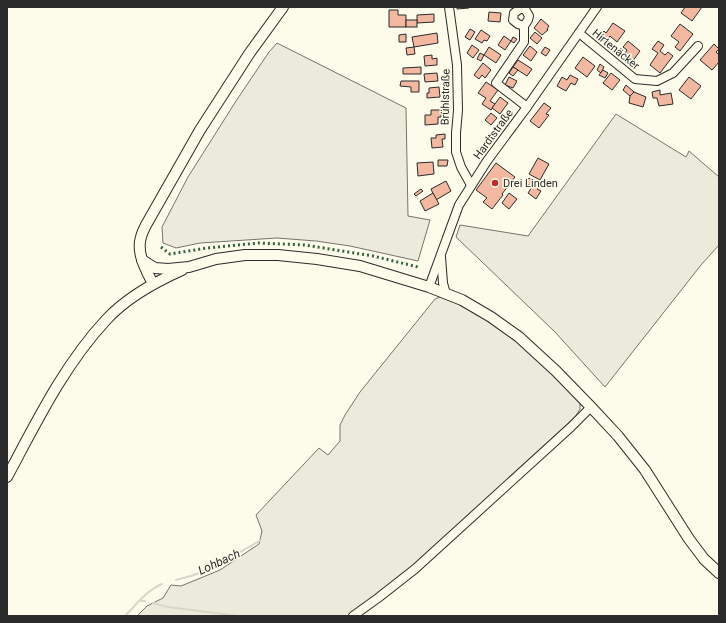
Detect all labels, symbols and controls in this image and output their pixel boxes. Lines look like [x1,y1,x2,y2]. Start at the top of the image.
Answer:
street label: Hirtenäcker [590,26,642,72]
street label: Brühlstraße [439,68,452,125]
street label: Hardtstraße [471,107,516,162]
place label: Drei Linden [503,177,558,190]
marker: Drei Linden [490,178,500,188]
water label: Lohbach [196,546,242,578]

